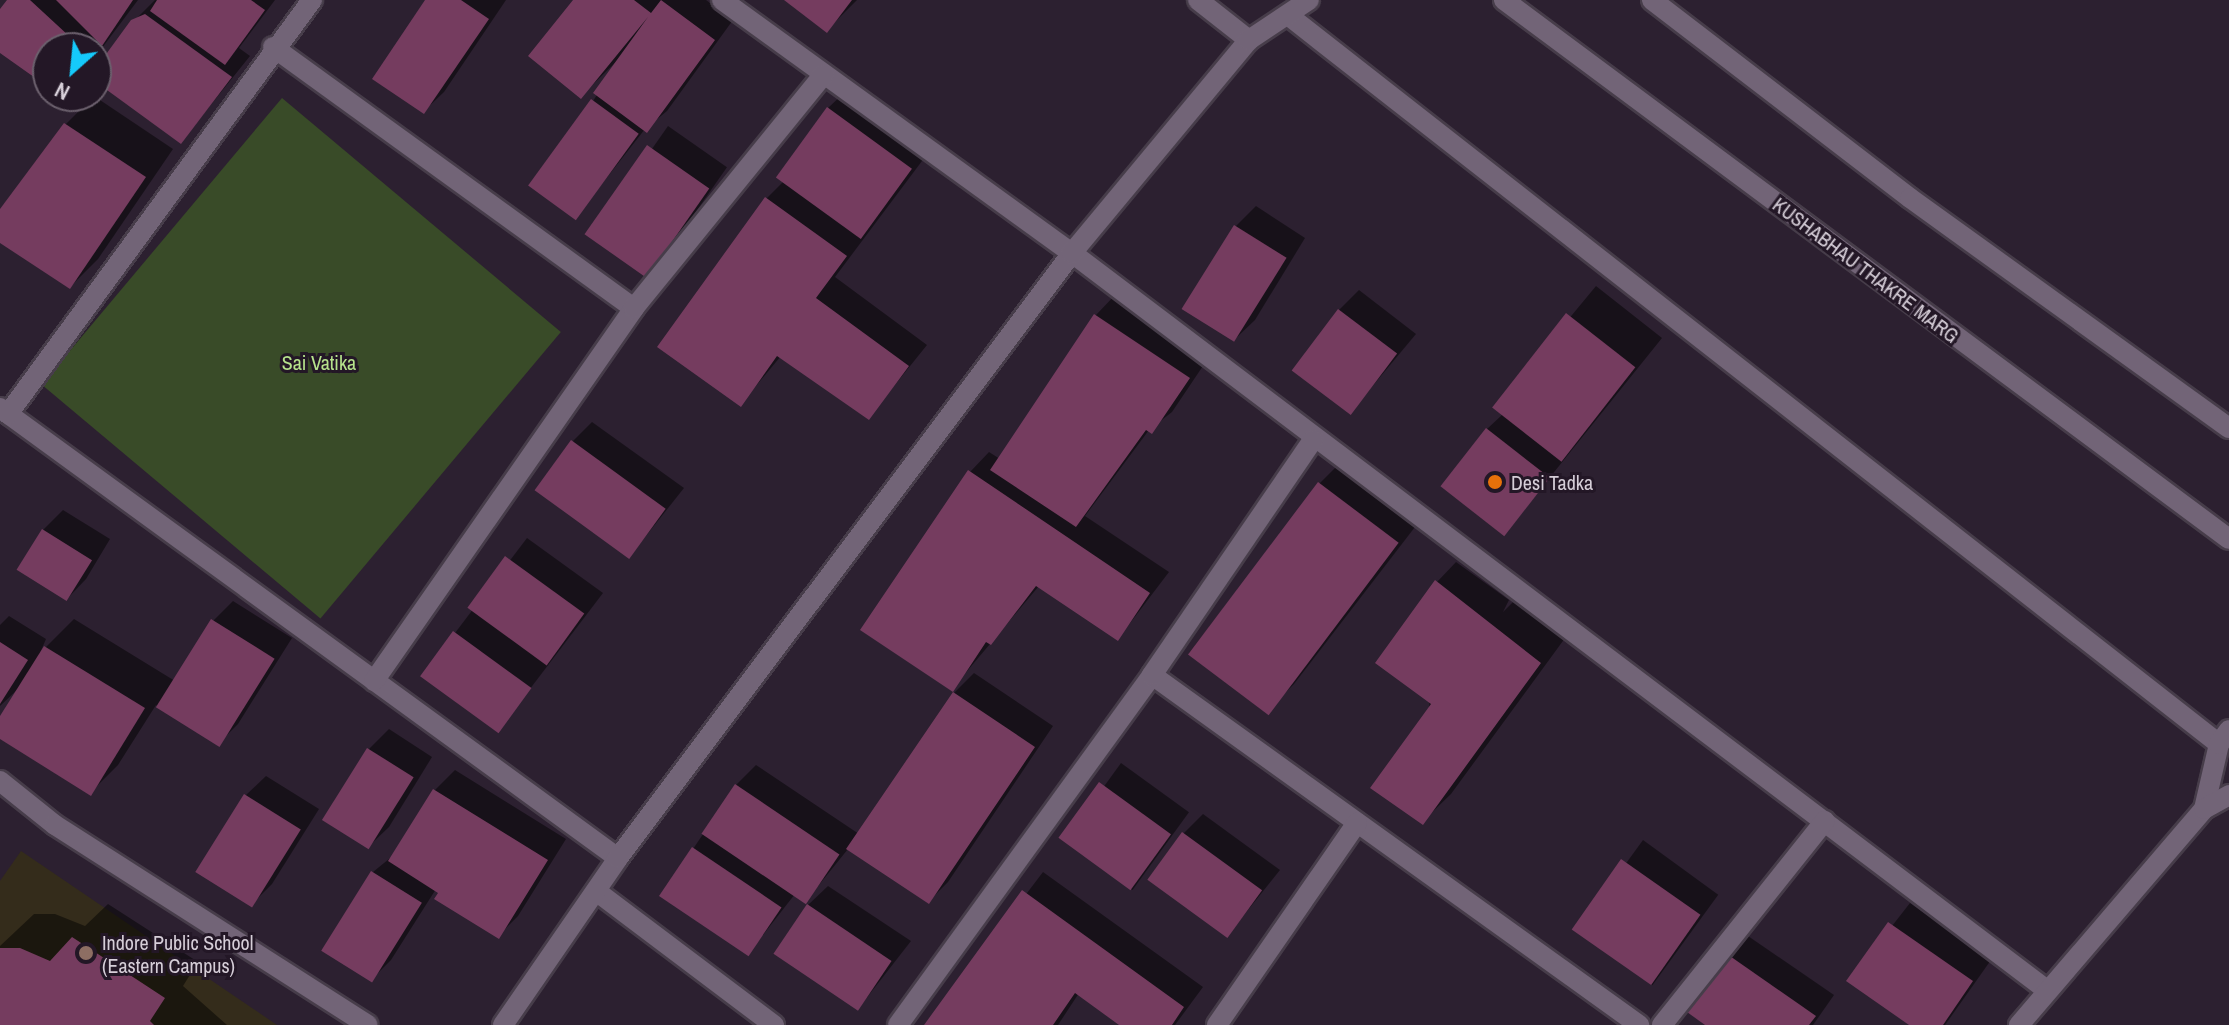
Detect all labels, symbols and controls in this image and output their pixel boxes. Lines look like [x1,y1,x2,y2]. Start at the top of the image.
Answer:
north arrow [32,32,112,112]
text: N [49,75,75,108]
street label: KUSHABHAU THAKRE MARG [1768,192,1964,348]
park label: Sai Vatika [282,350,356,374]
place label: Desi Tadka [1511,470,1593,494]
marker: Desi Tadka [1486,473,1504,491]
place label: Indore Public School (Eastern Campus) [102,930,253,977]
marker: Indore Public School (Eastern Campus) [77,944,95,962]

